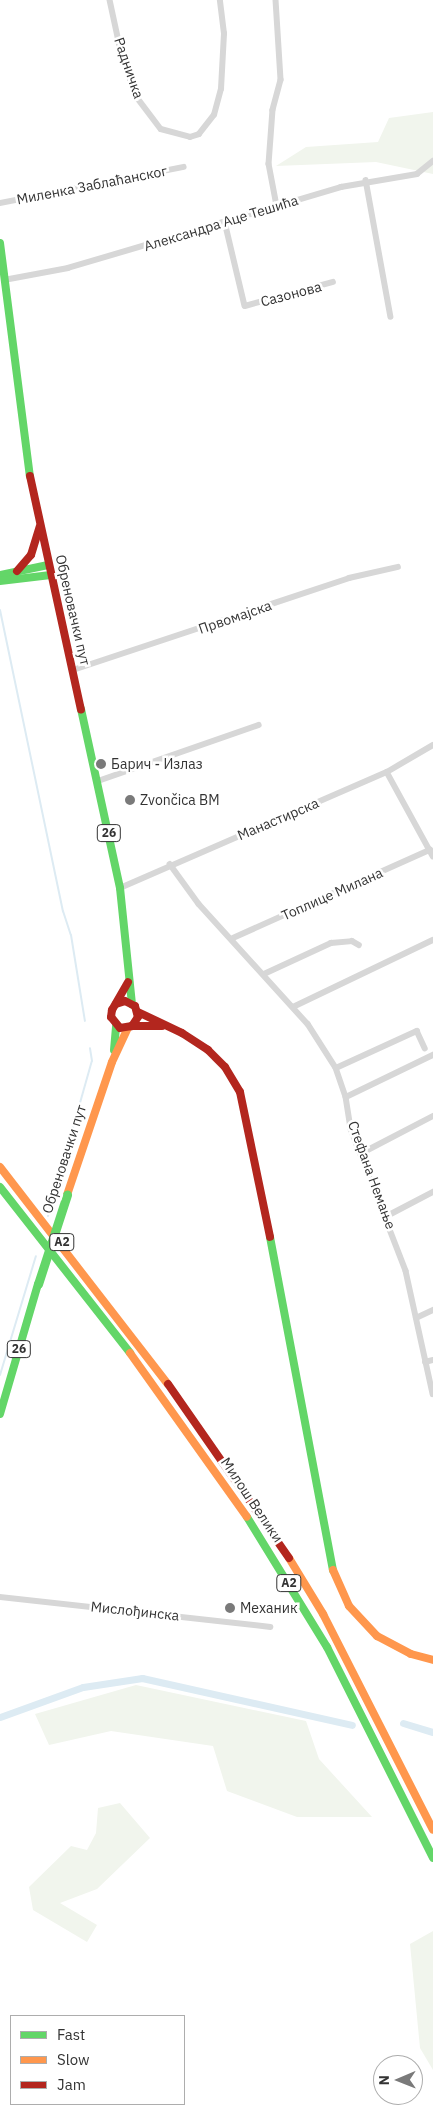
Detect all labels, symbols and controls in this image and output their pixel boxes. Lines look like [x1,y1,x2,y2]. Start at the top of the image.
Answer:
street label: Радничка [111,35,147,101]
street label: Миленка Заблаћанског [15,162,169,208]
street label: Александра Аце Тешића [142,192,300,254]
street label: Сазонова [259,278,323,310]
street label: Обреновачки пут [52,553,94,667]
street label: Првомајска [196,597,274,637]
place label: Барич - Излаз [111,756,203,772]
marker: Барич - Излаз [95,758,107,770]
place label: Zvončica BM [140,792,220,808]
marker: Zvončica BM [124,794,136,806]
street label: Манастирска [235,794,321,844]
road number: 26 [96,824,122,842]
street label: Топлице Милана [279,864,385,924]
street label: Обреновачки пут [39,1103,89,1215]
street label: Стефана Немање [345,1119,399,1231]
road number: A2 [48,1232,76,1252]
road number: 26 [6,1340,32,1358]
street label: Милош Велики [217,1454,287,1546]
road number: A2 [275,1574,303,1592]
street label: Мислођинска [90,1598,180,1624]
place label: Механик [240,1600,298,1616]
marker: Механик [224,1602,236,1614]
legend [10,2015,185,2105]
text: Fast [57,2025,85,2044]
text: Slow [57,2050,90,2069]
north arrow [373,2055,423,2105]
text: Jam [57,2075,86,2094]
text: N [375,2075,393,2085]

